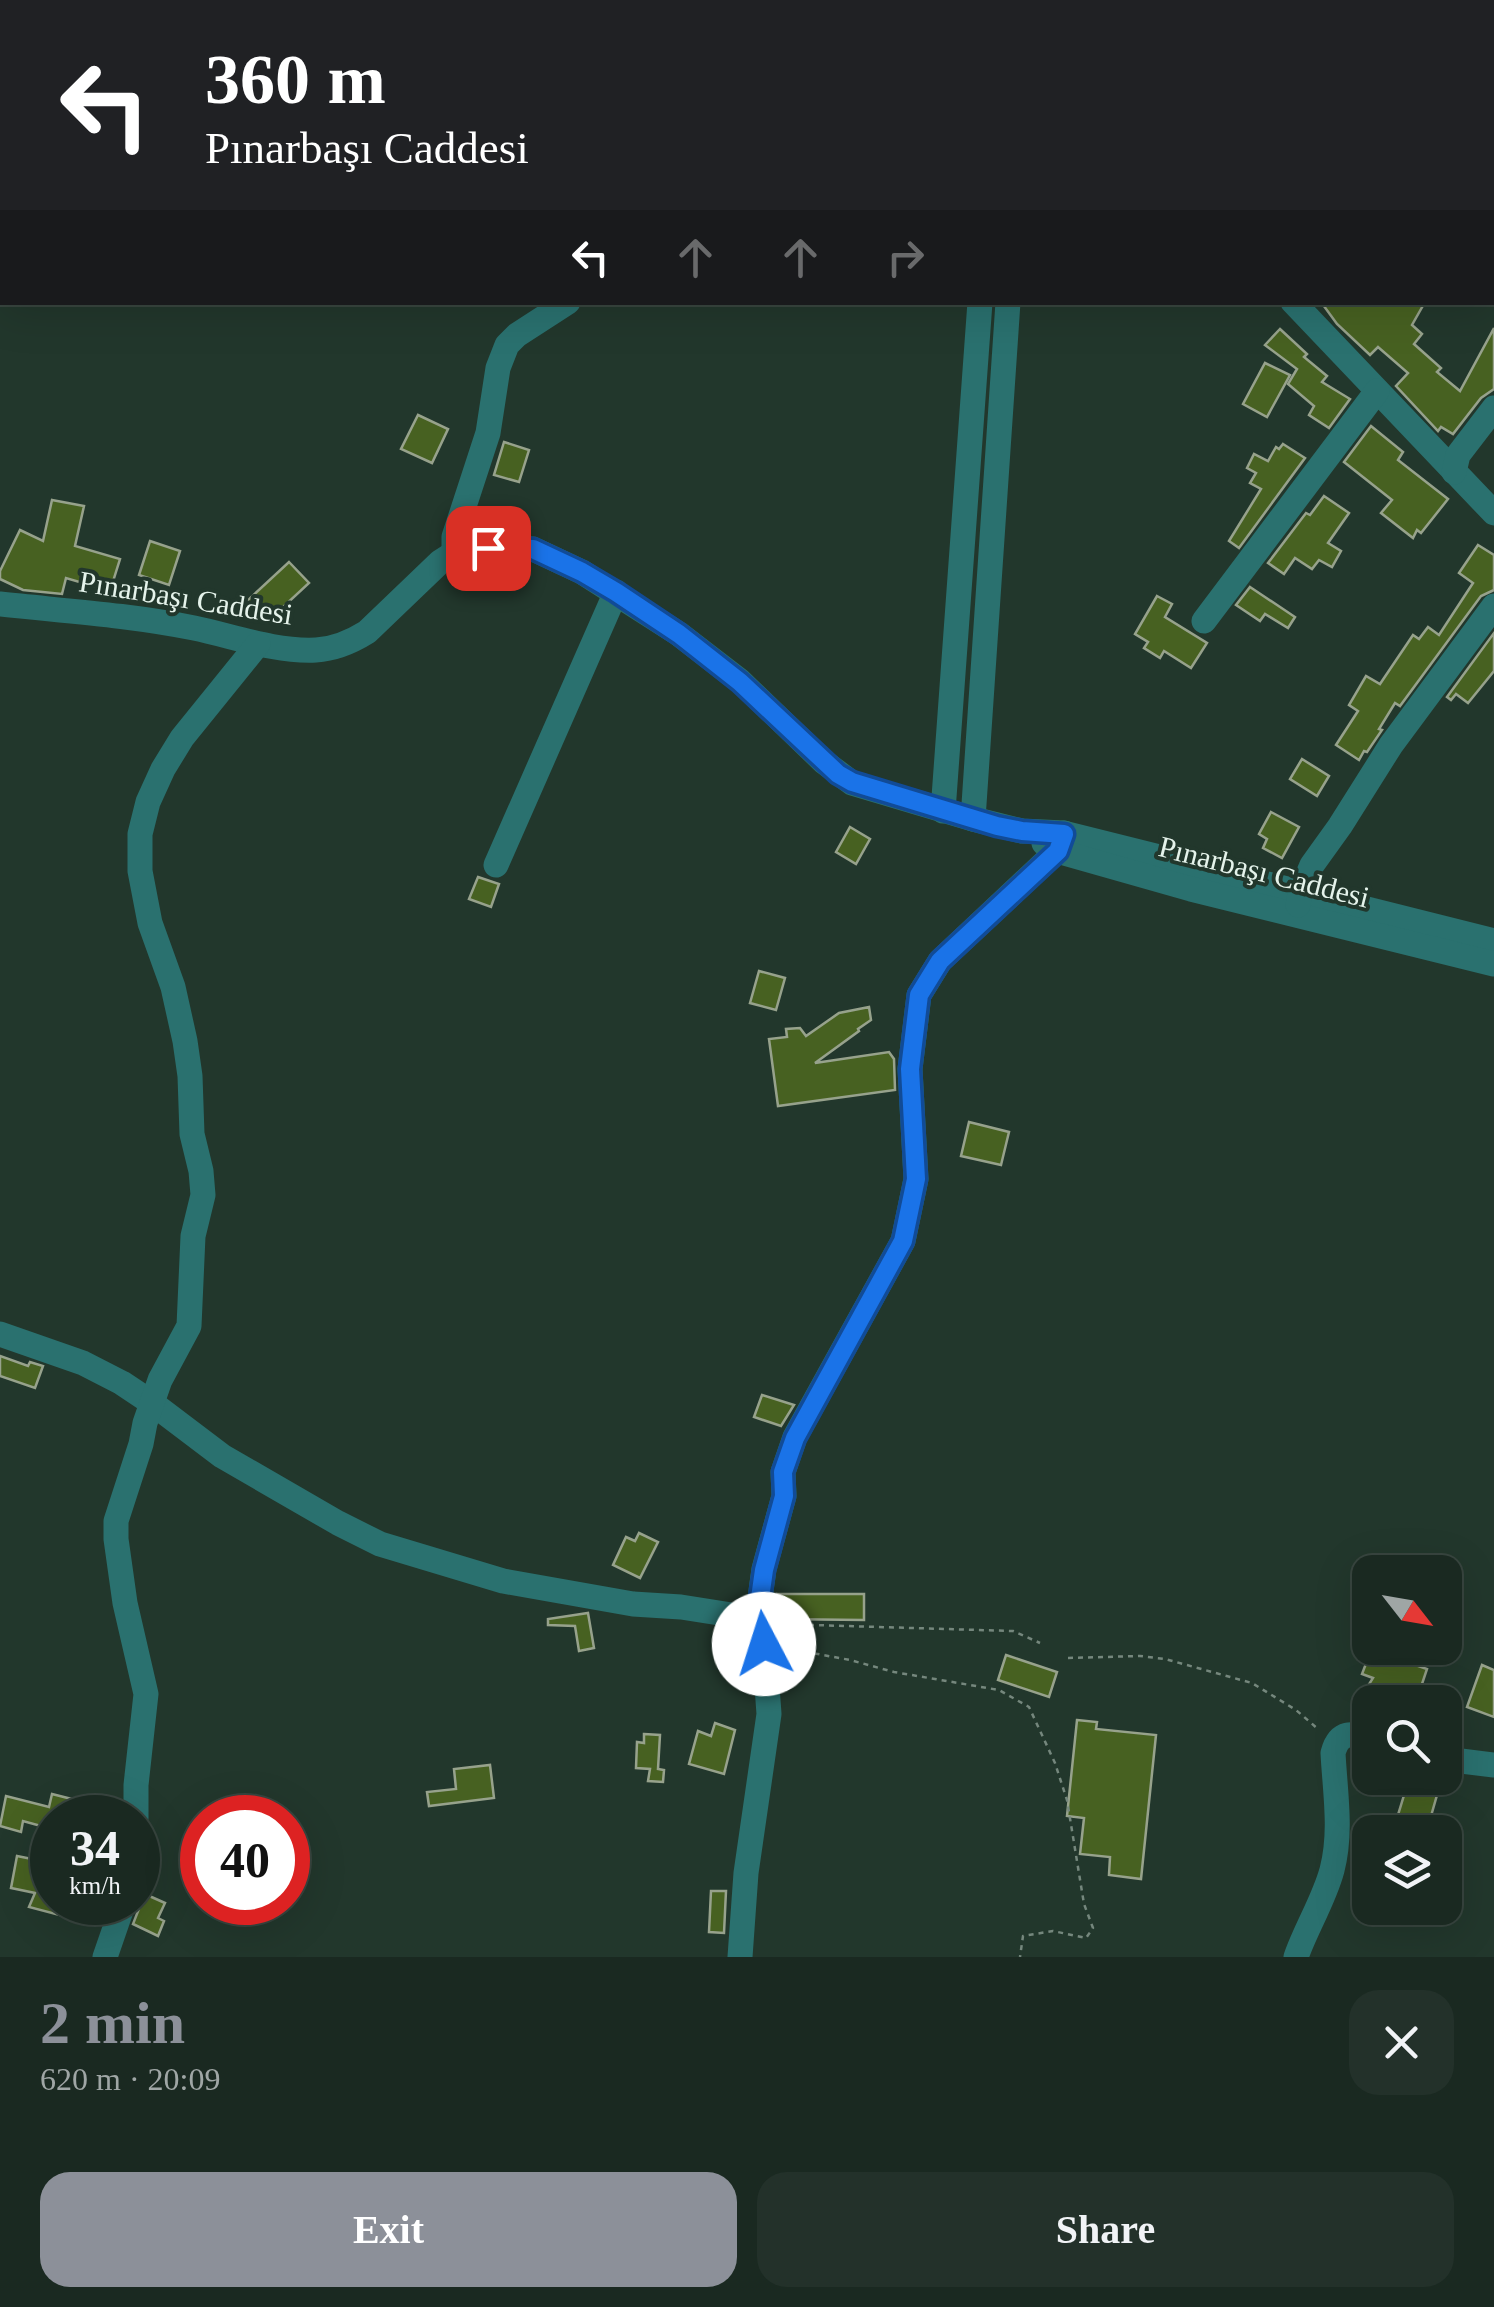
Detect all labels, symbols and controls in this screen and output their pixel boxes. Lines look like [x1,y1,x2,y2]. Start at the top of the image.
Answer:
icon: left [40,40,170,170]
text: 360 m [205,41,386,118]
text: Pınarbaşı Caddesi [205,123,529,173]
icon: left [563,230,618,285]
icon: ahead [668,230,723,285]
icon: ahead [773,230,828,285]
icon: right [878,230,933,285]
pin [446,506,531,591]
icon: arrive [461,521,516,576]
street label: Pınarbaşı Caddesi [77,564,295,631]
street label: Pınarbaşı Caddesi [1155,829,1373,914]
north arrow [1352,1555,1462,1665]
map controls [1352,1555,1462,1925]
position arrow [712,1592,816,1696]
button: search [1352,1685,1462,1795]
speed limit sign: 40 [180,1795,310,1925]
button: layers [1352,1815,1462,1925]
text: 34 [70,1820,120,1876]
text: km/h [69,1872,121,1899]
text: 2 min [40,1990,185,2056]
button: close [1349,1990,1454,2095]
text: 620 m · 20:09 [40,2061,220,2097]
button: Exit [40,2172,737,2287]
button: Share [757,2172,1454,2287]

